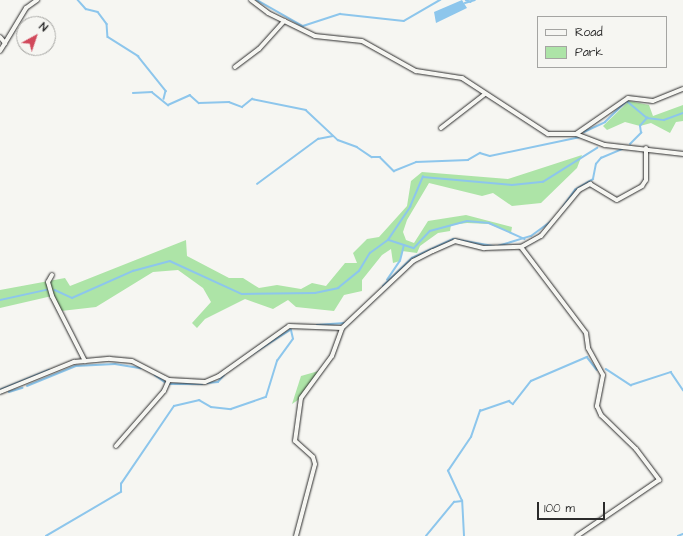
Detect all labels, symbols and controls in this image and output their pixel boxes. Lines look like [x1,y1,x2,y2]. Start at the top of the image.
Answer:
north arrow [16,16,56,56]
legend [537,16,667,68]
text: N [36,19,51,35]
text: Road [575,24,603,41]
text: Park [575,44,603,61]
scale bar [539,494,607,520]
text: 100 m [544,500,575,517]

